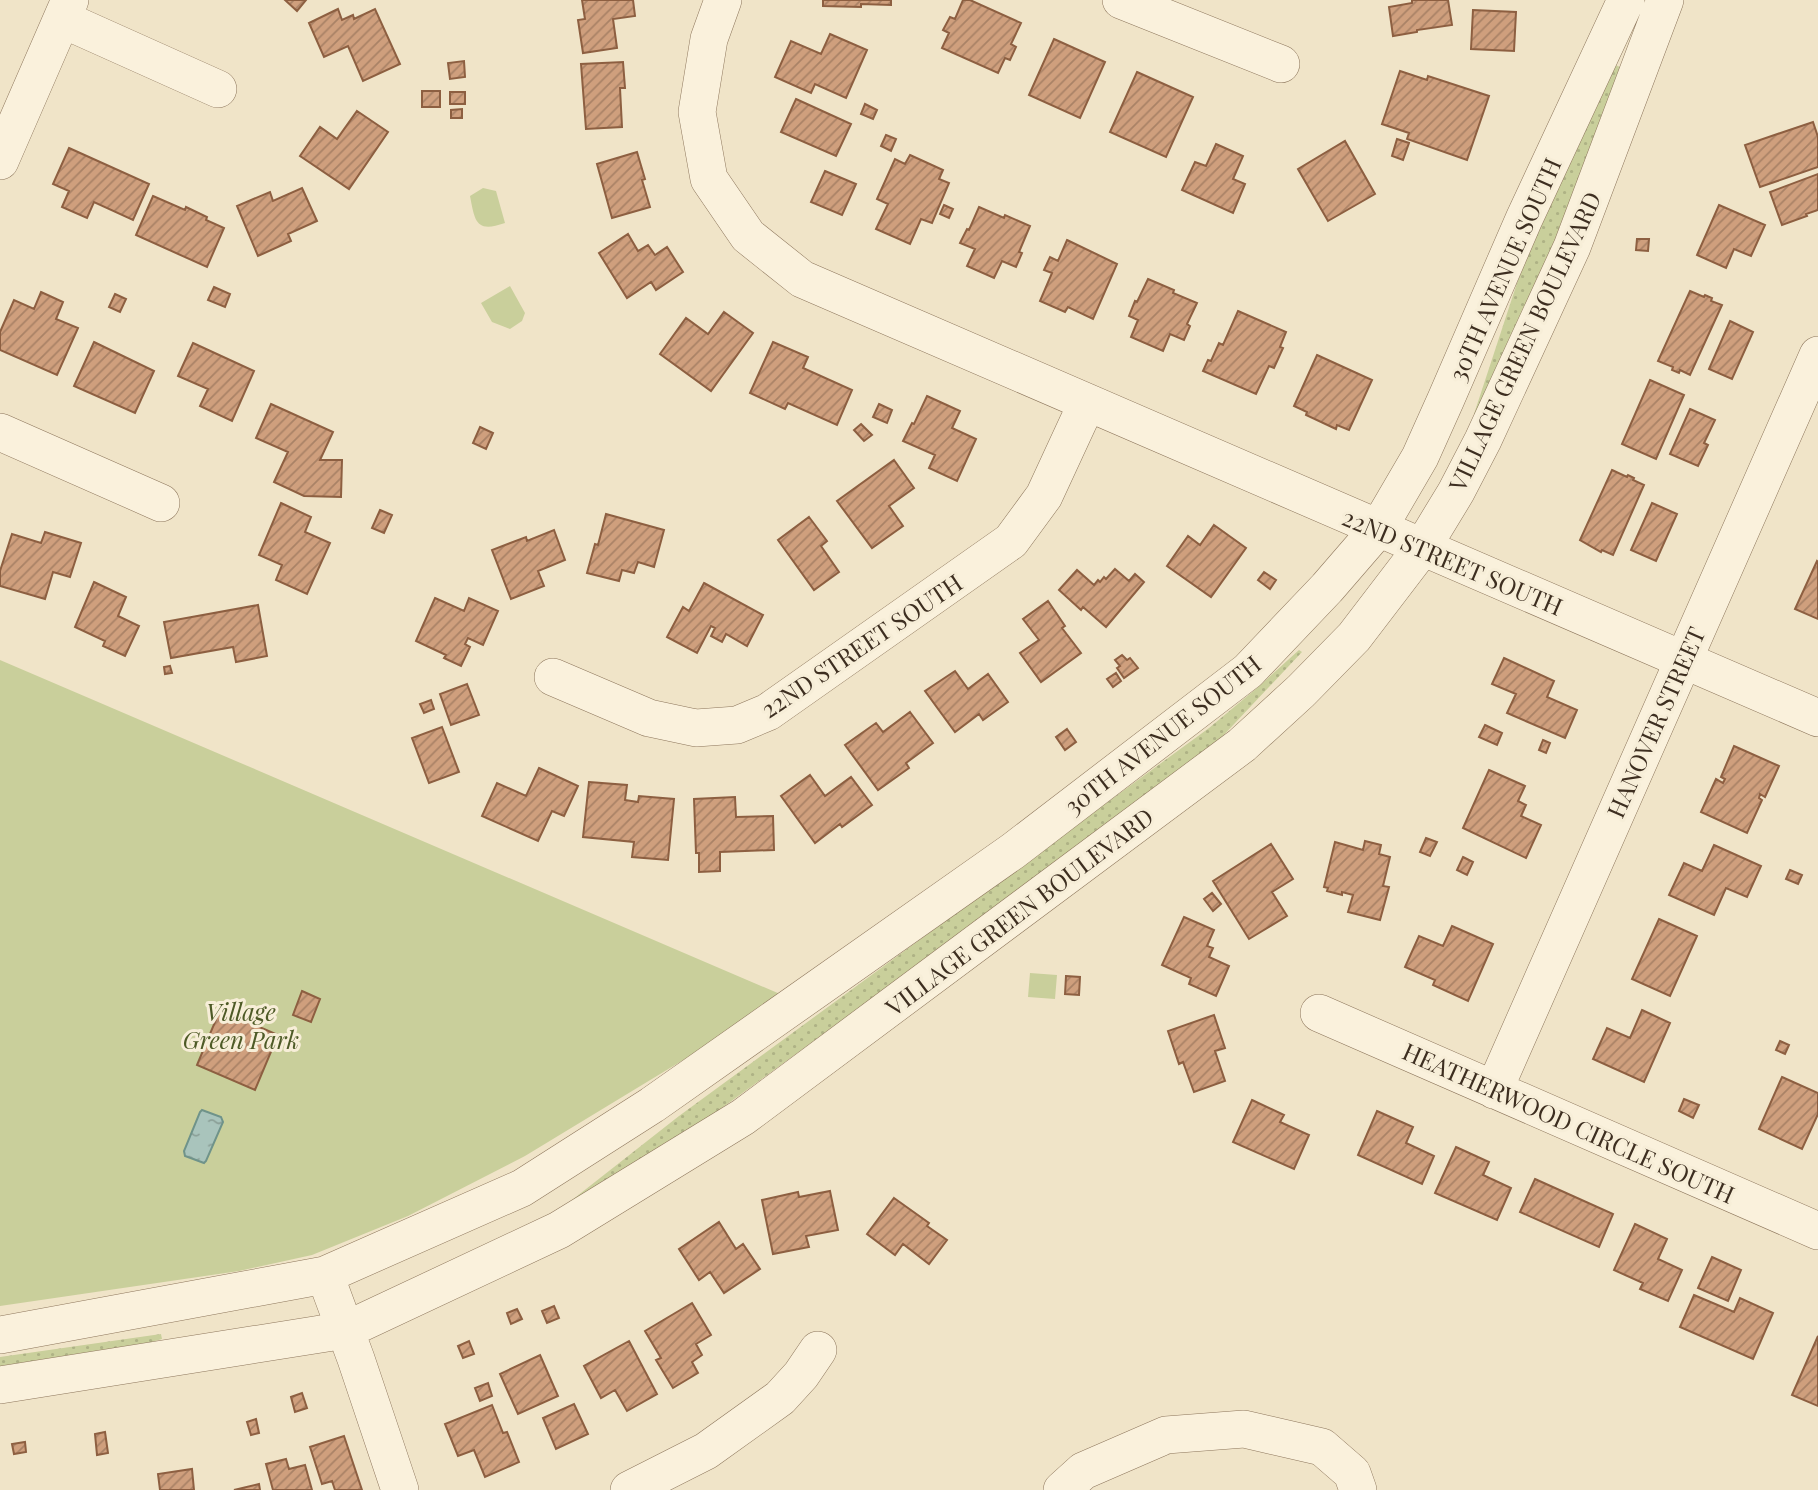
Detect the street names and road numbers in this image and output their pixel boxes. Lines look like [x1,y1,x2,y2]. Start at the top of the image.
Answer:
street label: 30TH AVENUE SOUTH [1440,152,1568,386]
street label: VILLAGE GREEN BOULEVARD [1440,186,1608,497]
street label: 22ND STREET SOUTH [1338,500,1568,622]
street label: 22ND STREET SOUTH [754,566,968,724]
street label: HANOVER STREET [1599,622,1711,822]
street label: 30TH AVENUE SOUTH [1057,647,1267,821]
street label: VILLAGE GREEN BOULEVARD [878,800,1159,1023]
street label: HEATHERWOOD CIRCLE SOUTH [1398,1034,1740,1210]

